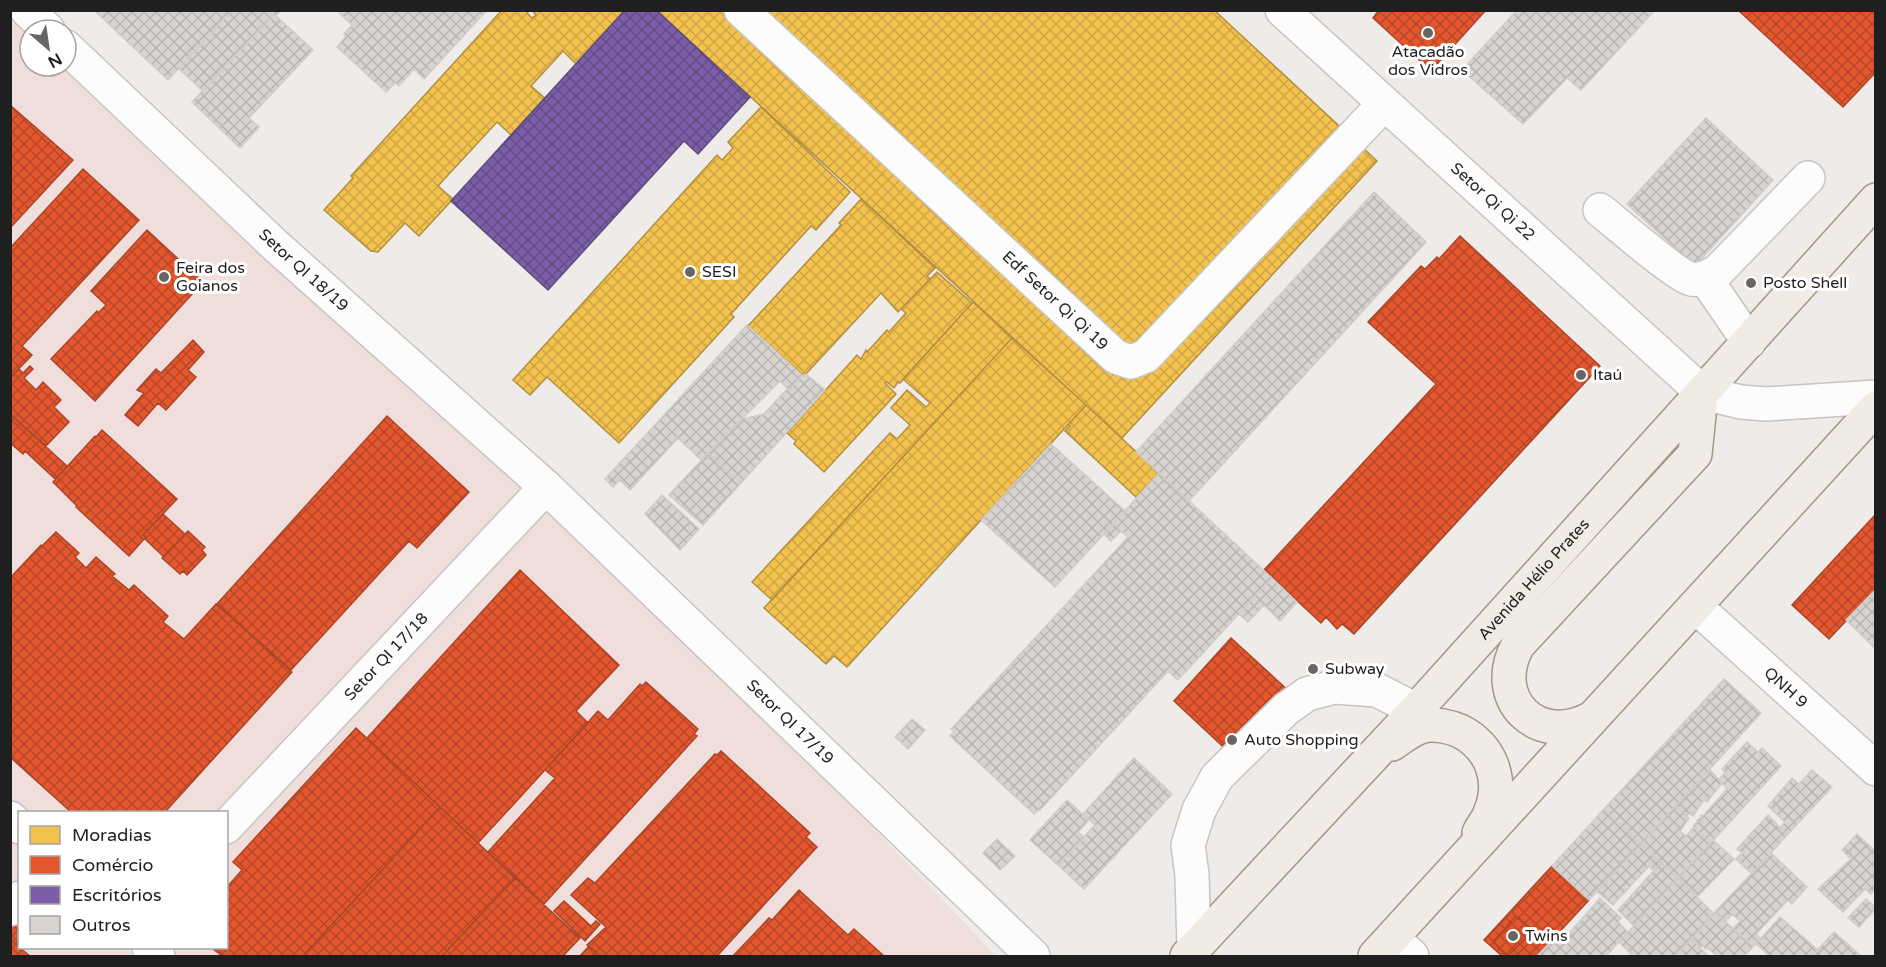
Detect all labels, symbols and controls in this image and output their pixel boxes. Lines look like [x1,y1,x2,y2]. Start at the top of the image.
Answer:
north arrow [18,18,78,78]
marker: Atacadão dos Vidros [1421,26,1435,40]
place label: Atacadão dos Vidros [1388,42,1468,80]
text: N [44,48,65,72]
street label: Setor Qi Qi 22 [1446,158,1539,245]
street label: Setor QI 18/19 [254,225,353,316]
street label: Edf Setor Qi Qi 19 [998,247,1112,355]
place label: Feira dos Goianos [176,258,245,296]
place label: SESI [702,262,736,282]
marker: SESI [683,265,697,279]
marker: Feira dos Goianos [157,270,171,284]
place label: Posto Shell [1763,273,1847,293]
marker: Posto Shell [1744,276,1758,290]
place label: Itaú [1593,365,1622,385]
marker: Itaú [1574,368,1588,382]
street label: Avenida Hélio Prates [1474,514,1594,644]
street label: Setor QI 17/18 [340,608,433,705]
place label: Subway [1325,659,1385,679]
marker: Subway [1306,662,1320,676]
street label: QNH 9 [1760,663,1812,713]
street label: Setor QI 17/19 [742,675,838,769]
place label: Auto Shopping [1244,730,1359,750]
marker: Auto Shopping [1225,733,1239,747]
legend [18,811,228,949]
text: Moradias [72,824,152,846]
text: Comércio [72,854,154,876]
text: Escritórios [72,884,162,906]
text: Outros [72,914,131,936]
place label: Twins [1525,926,1568,946]
marker: Twins [1506,929,1520,943]

